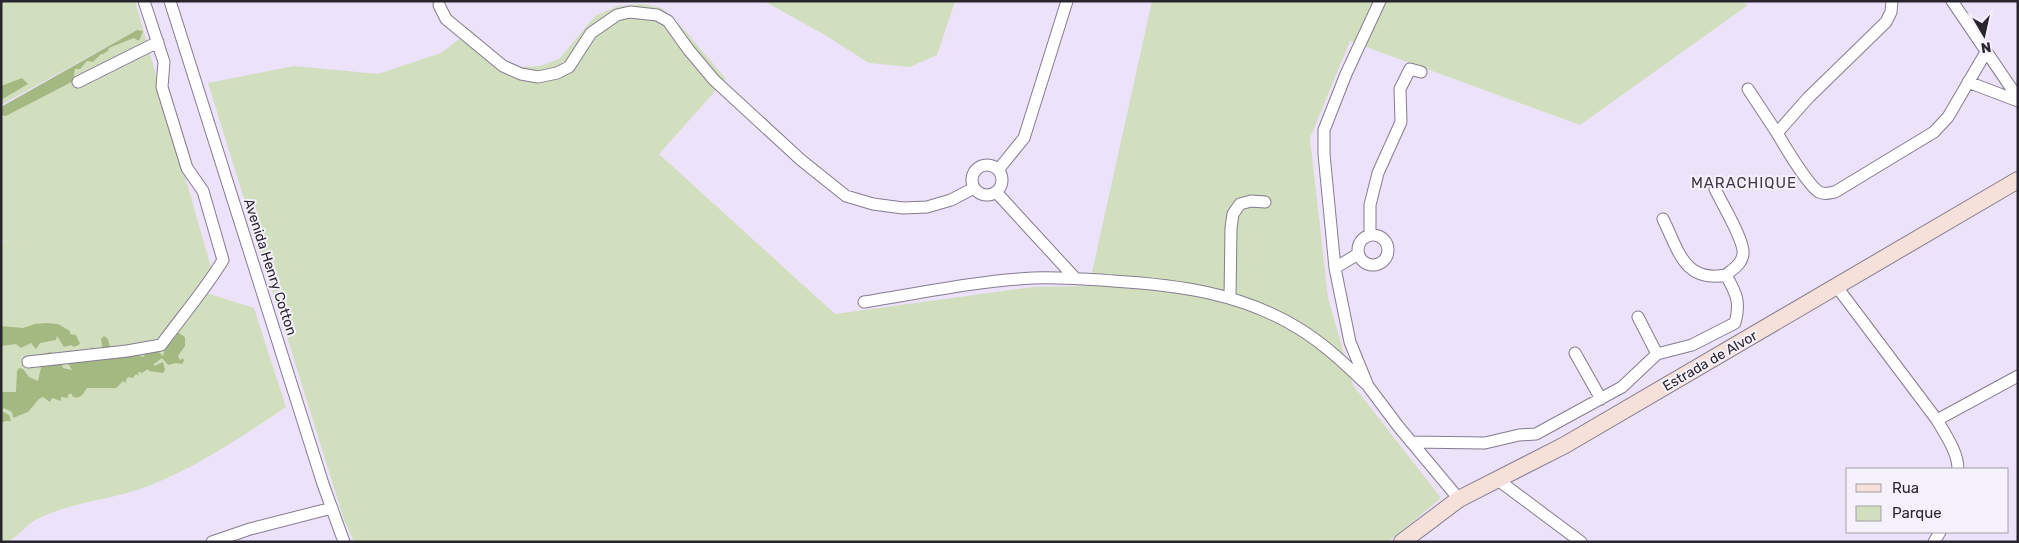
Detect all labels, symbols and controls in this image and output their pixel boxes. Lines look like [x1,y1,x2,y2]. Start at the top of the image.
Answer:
north arrow [1959,10,2009,60]
text: N [1980,38,1992,57]
district label: MARACHIQUE [1691,174,1797,192]
street label: Avenida Henry Cotton [240,196,300,338]
street label: Estrada de Alvor [1660,327,1761,395]
legend [1846,468,2009,533]
text: Rua [1892,479,1919,497]
text: Parque [1892,504,1942,522]

